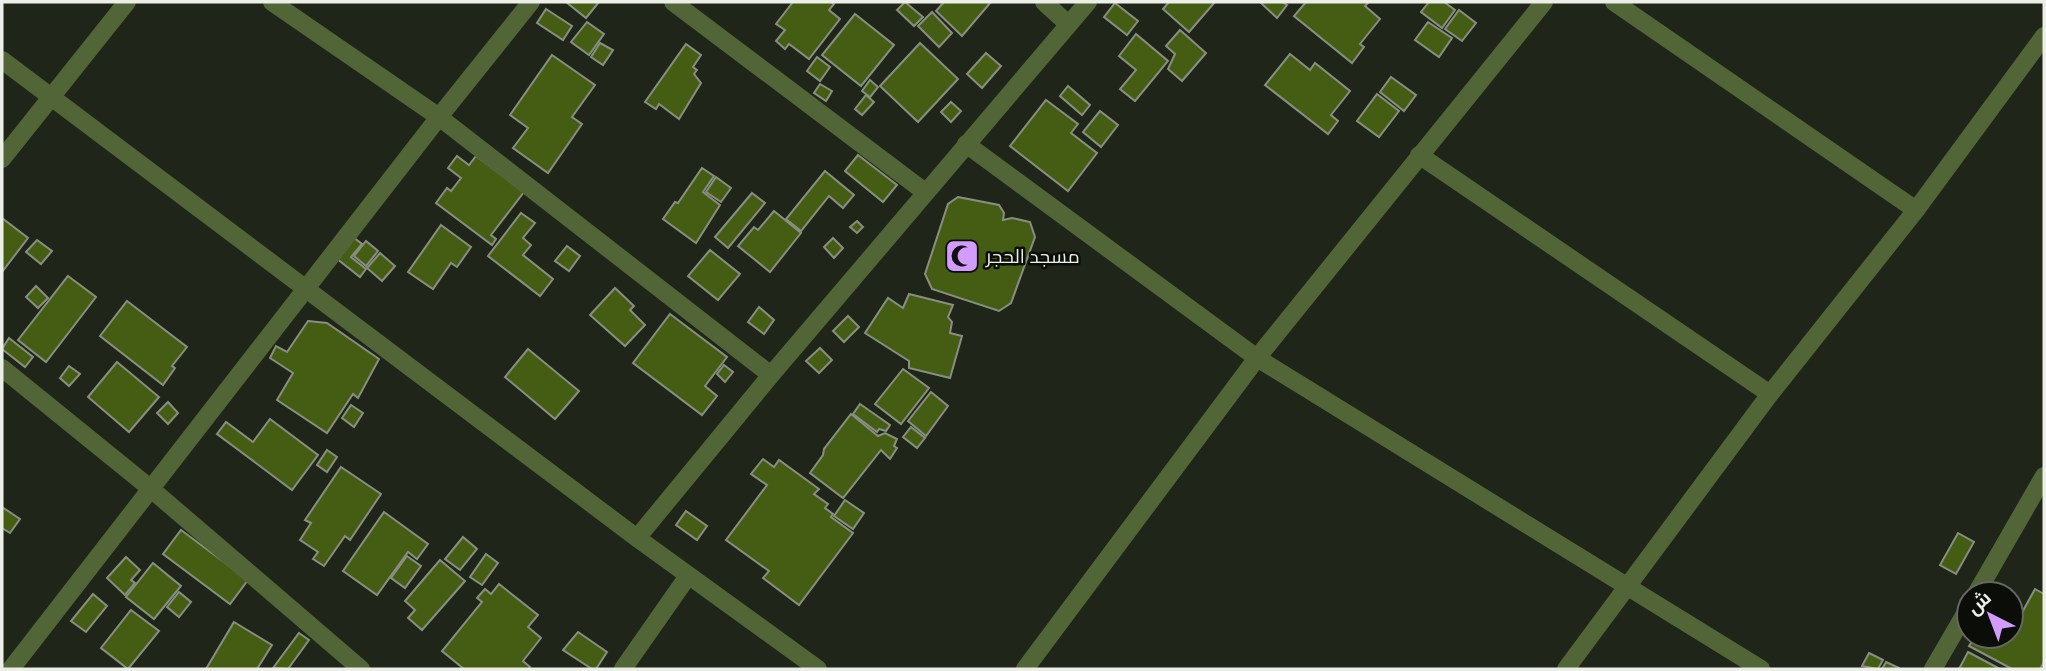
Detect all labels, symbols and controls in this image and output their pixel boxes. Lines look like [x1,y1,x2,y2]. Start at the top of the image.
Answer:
mosque icon: مسجد الحجر [943,237,981,275]
place label: مسجد الحجر [985,244,1080,268]
north arrow [1955,580,2025,650]
text: ش [1962,585,1996,619]

